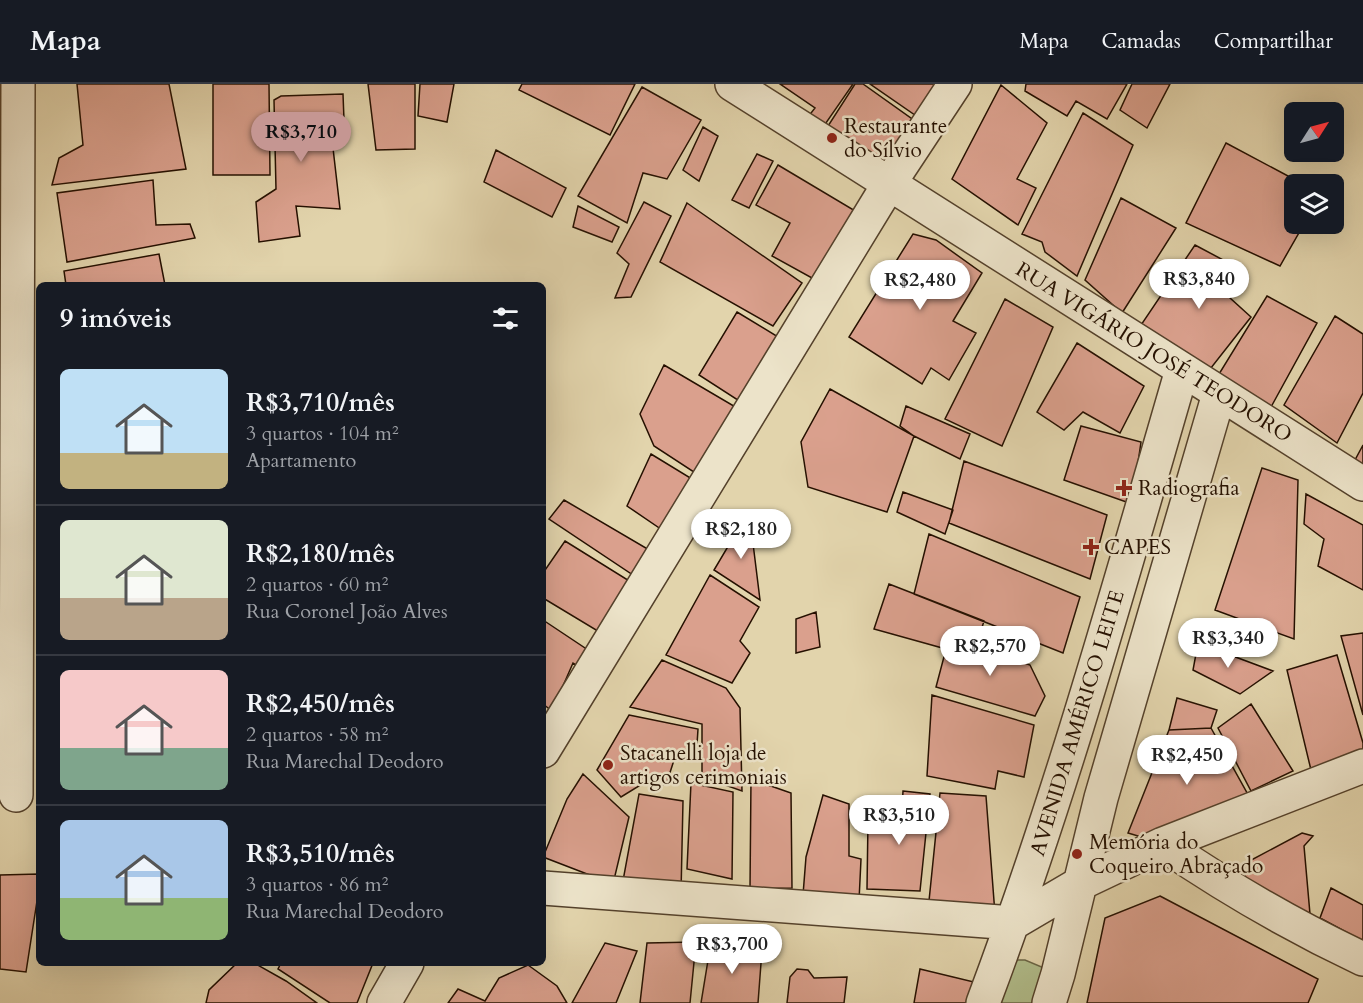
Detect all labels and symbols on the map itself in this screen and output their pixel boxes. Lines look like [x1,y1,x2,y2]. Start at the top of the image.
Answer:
north arrow [1284,102,1344,162]
pin: R$3,710 [246,112,356,163]
place label: Restaurante do Sílvio [844,112,947,165]
marker: Restaurante do Sílvio [825,131,839,145]
street label: RUA VIGÁRIO JOSÉ TEODORO [1010,255,1297,450]
pin: R$3,840 [1144,259,1254,310]
pin: R$2,480 [865,260,975,311]
place label: Radiografia [1138,474,1239,503]
marker: Radiografia [1115,479,1133,497]
pin: R$2,180 [686,509,796,560]
place label: CAPES [1104,533,1171,562]
marker: CAPES [1082,538,1100,556]
street label: AVENIDA AMÉRICO LEITE [1023,587,1132,860]
pin: R$3,340 [1173,618,1283,669]
pin: R$2,570 [935,626,1045,677]
pin: R$2,450 [1132,735,1242,786]
place label: Stacanelli loja de artigos cerimoniais [620,739,787,792]
marker: Stacanelli loja de artigos cerimoniais [601,758,615,772]
pin: R$3,510 [844,795,954,846]
place label: Memória do Coqueiro Abraçado [1089,828,1263,881]
marker: Memória do Coqueiro Abraçado [1070,847,1084,861]
pin: R$3,700 [677,924,787,975]

